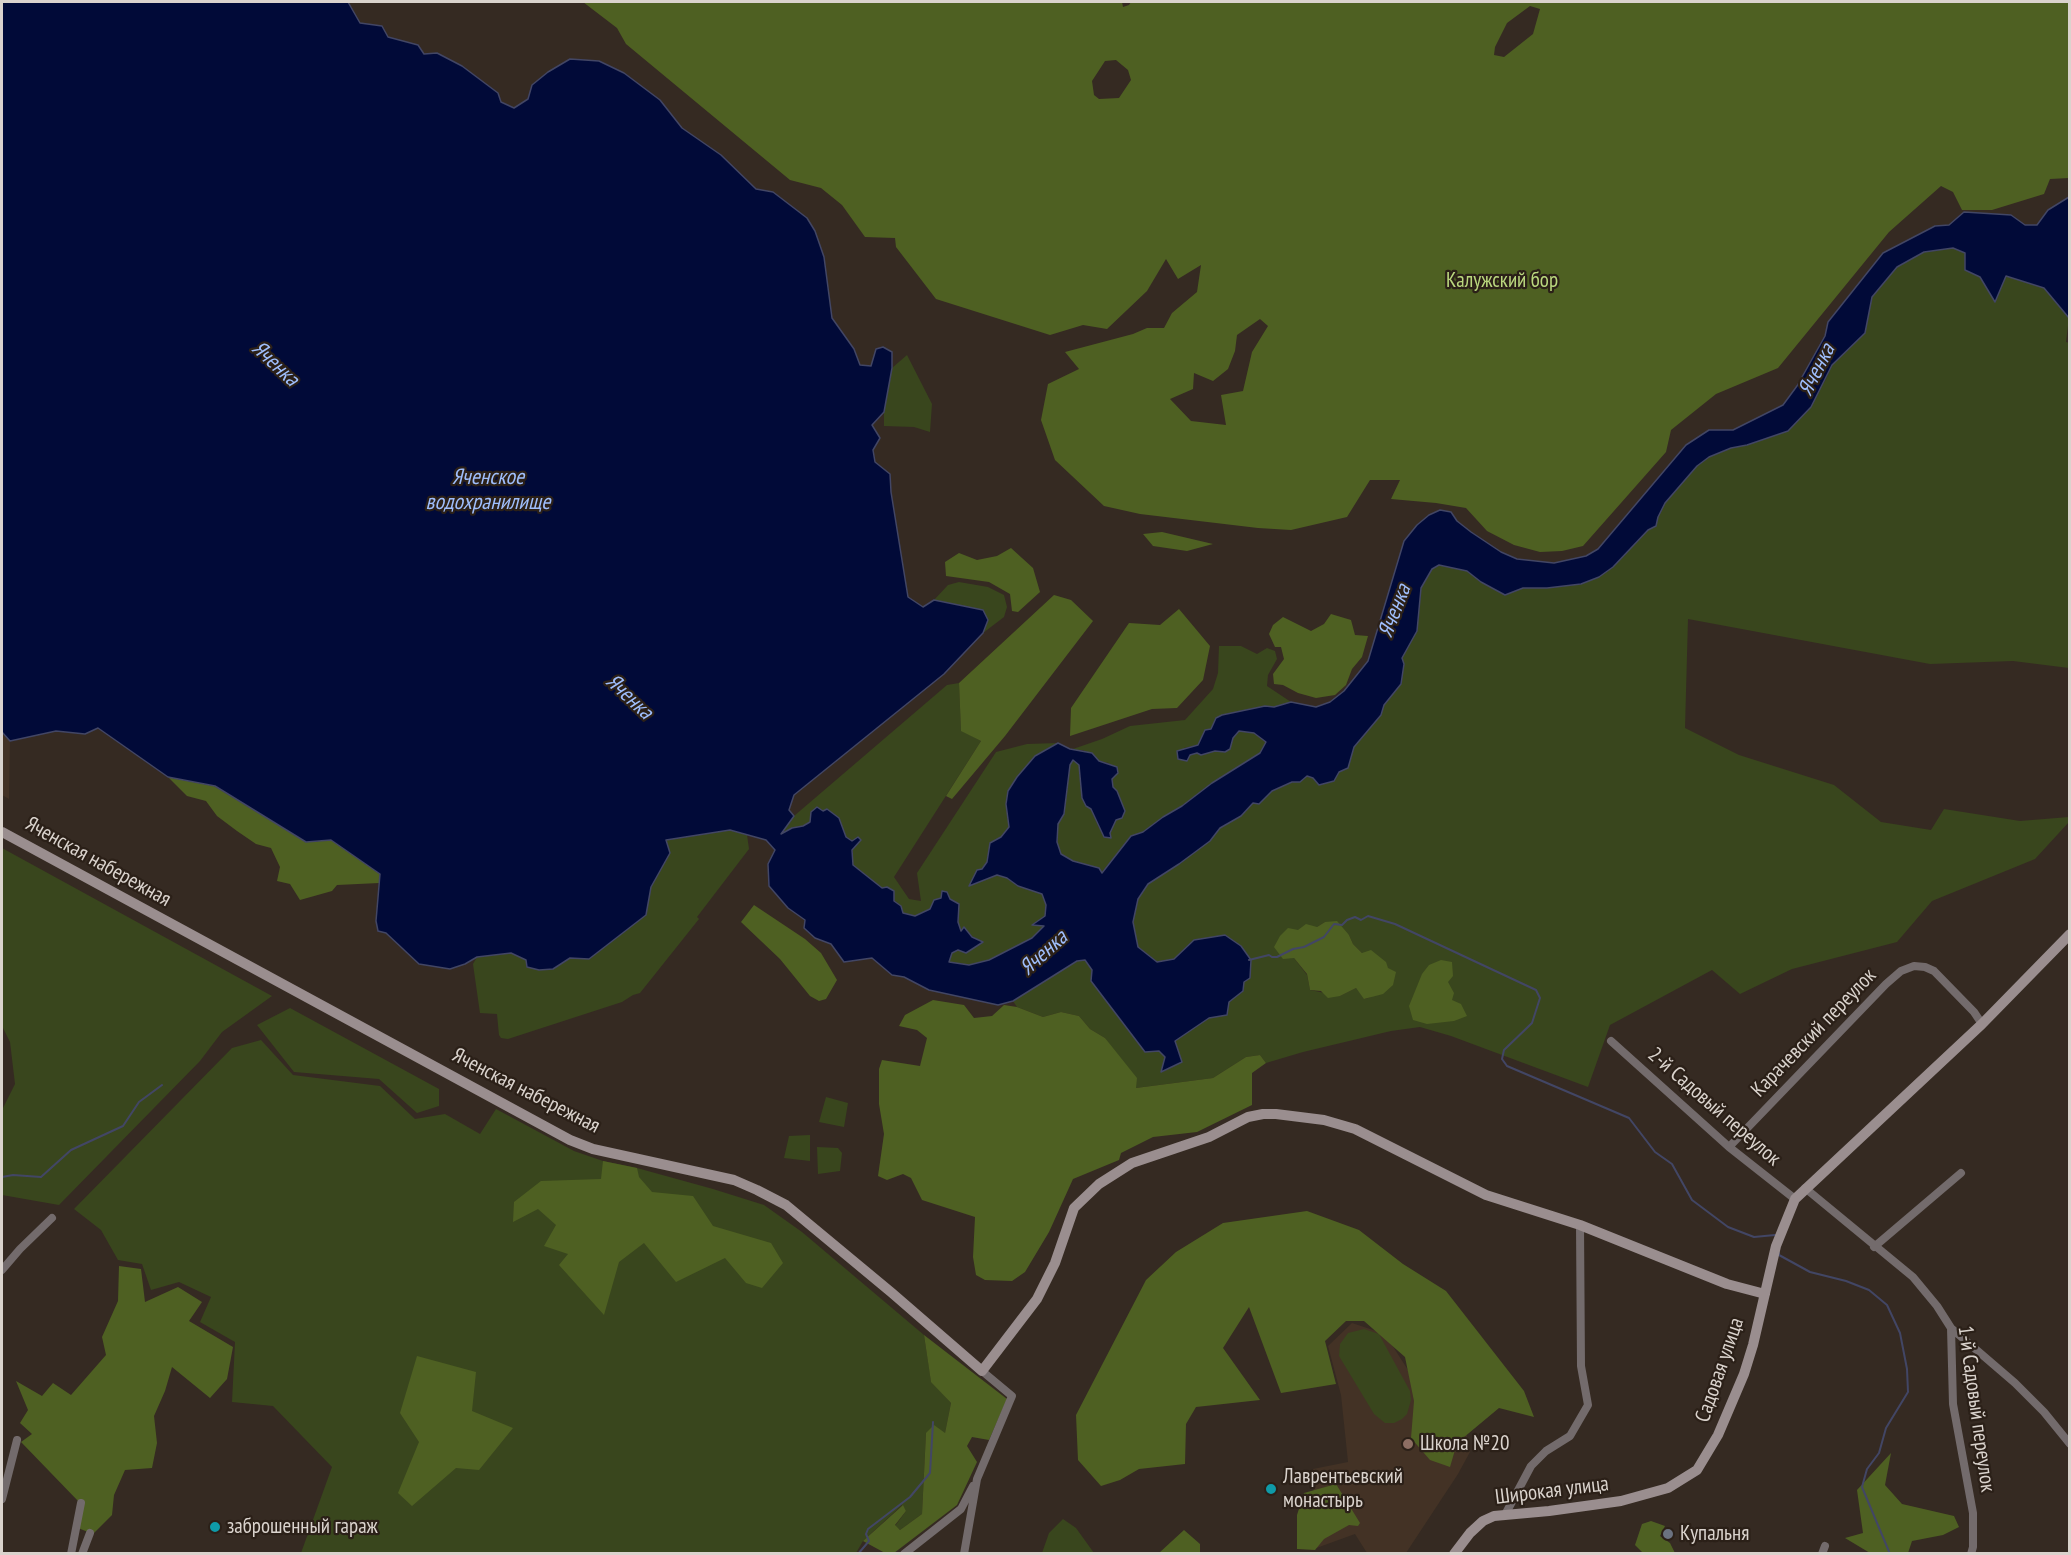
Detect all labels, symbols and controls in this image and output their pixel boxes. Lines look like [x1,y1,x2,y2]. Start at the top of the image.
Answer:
park label: Калужский бор [1446,268,1558,294]
water label: Яченка [246,336,304,392]
water label: Яченка [1793,340,1841,400]
water label: Яченское водохранилище [426,465,550,516]
water label: Яченка [1373,581,1417,641]
water label: Яченка [600,669,658,725]
street label: Яченская набережная [21,812,175,912]
water label: Яченка [1015,925,1073,981]
street label: Карачевский переулок [1746,964,1882,1102]
street label: Яченская набережная [448,1043,604,1139]
street label: 2-й Садовый переулок [1643,1043,1785,1171]
street label: Садовая улица [1690,1314,1750,1426]
street label: 1-й Садовый переулок [1952,1324,2000,1494]
place label: Школа №20 [1420,1431,1509,1457]
marker: Школа №20 [1401,1437,1415,1451]
place label: Лаврентьевский монастырь [1283,1464,1403,1514]
street label: Широкая улица [1494,1472,1610,1510]
marker: Лаврентьевский монастырь [1264,1482,1278,1496]
place label: заброшенный гараж [227,1514,378,1540]
marker: заброшенный гараж [208,1520,222,1534]
place label: Купальня [1680,1521,1749,1547]
marker: Купальня [1661,1527,1675,1541]

